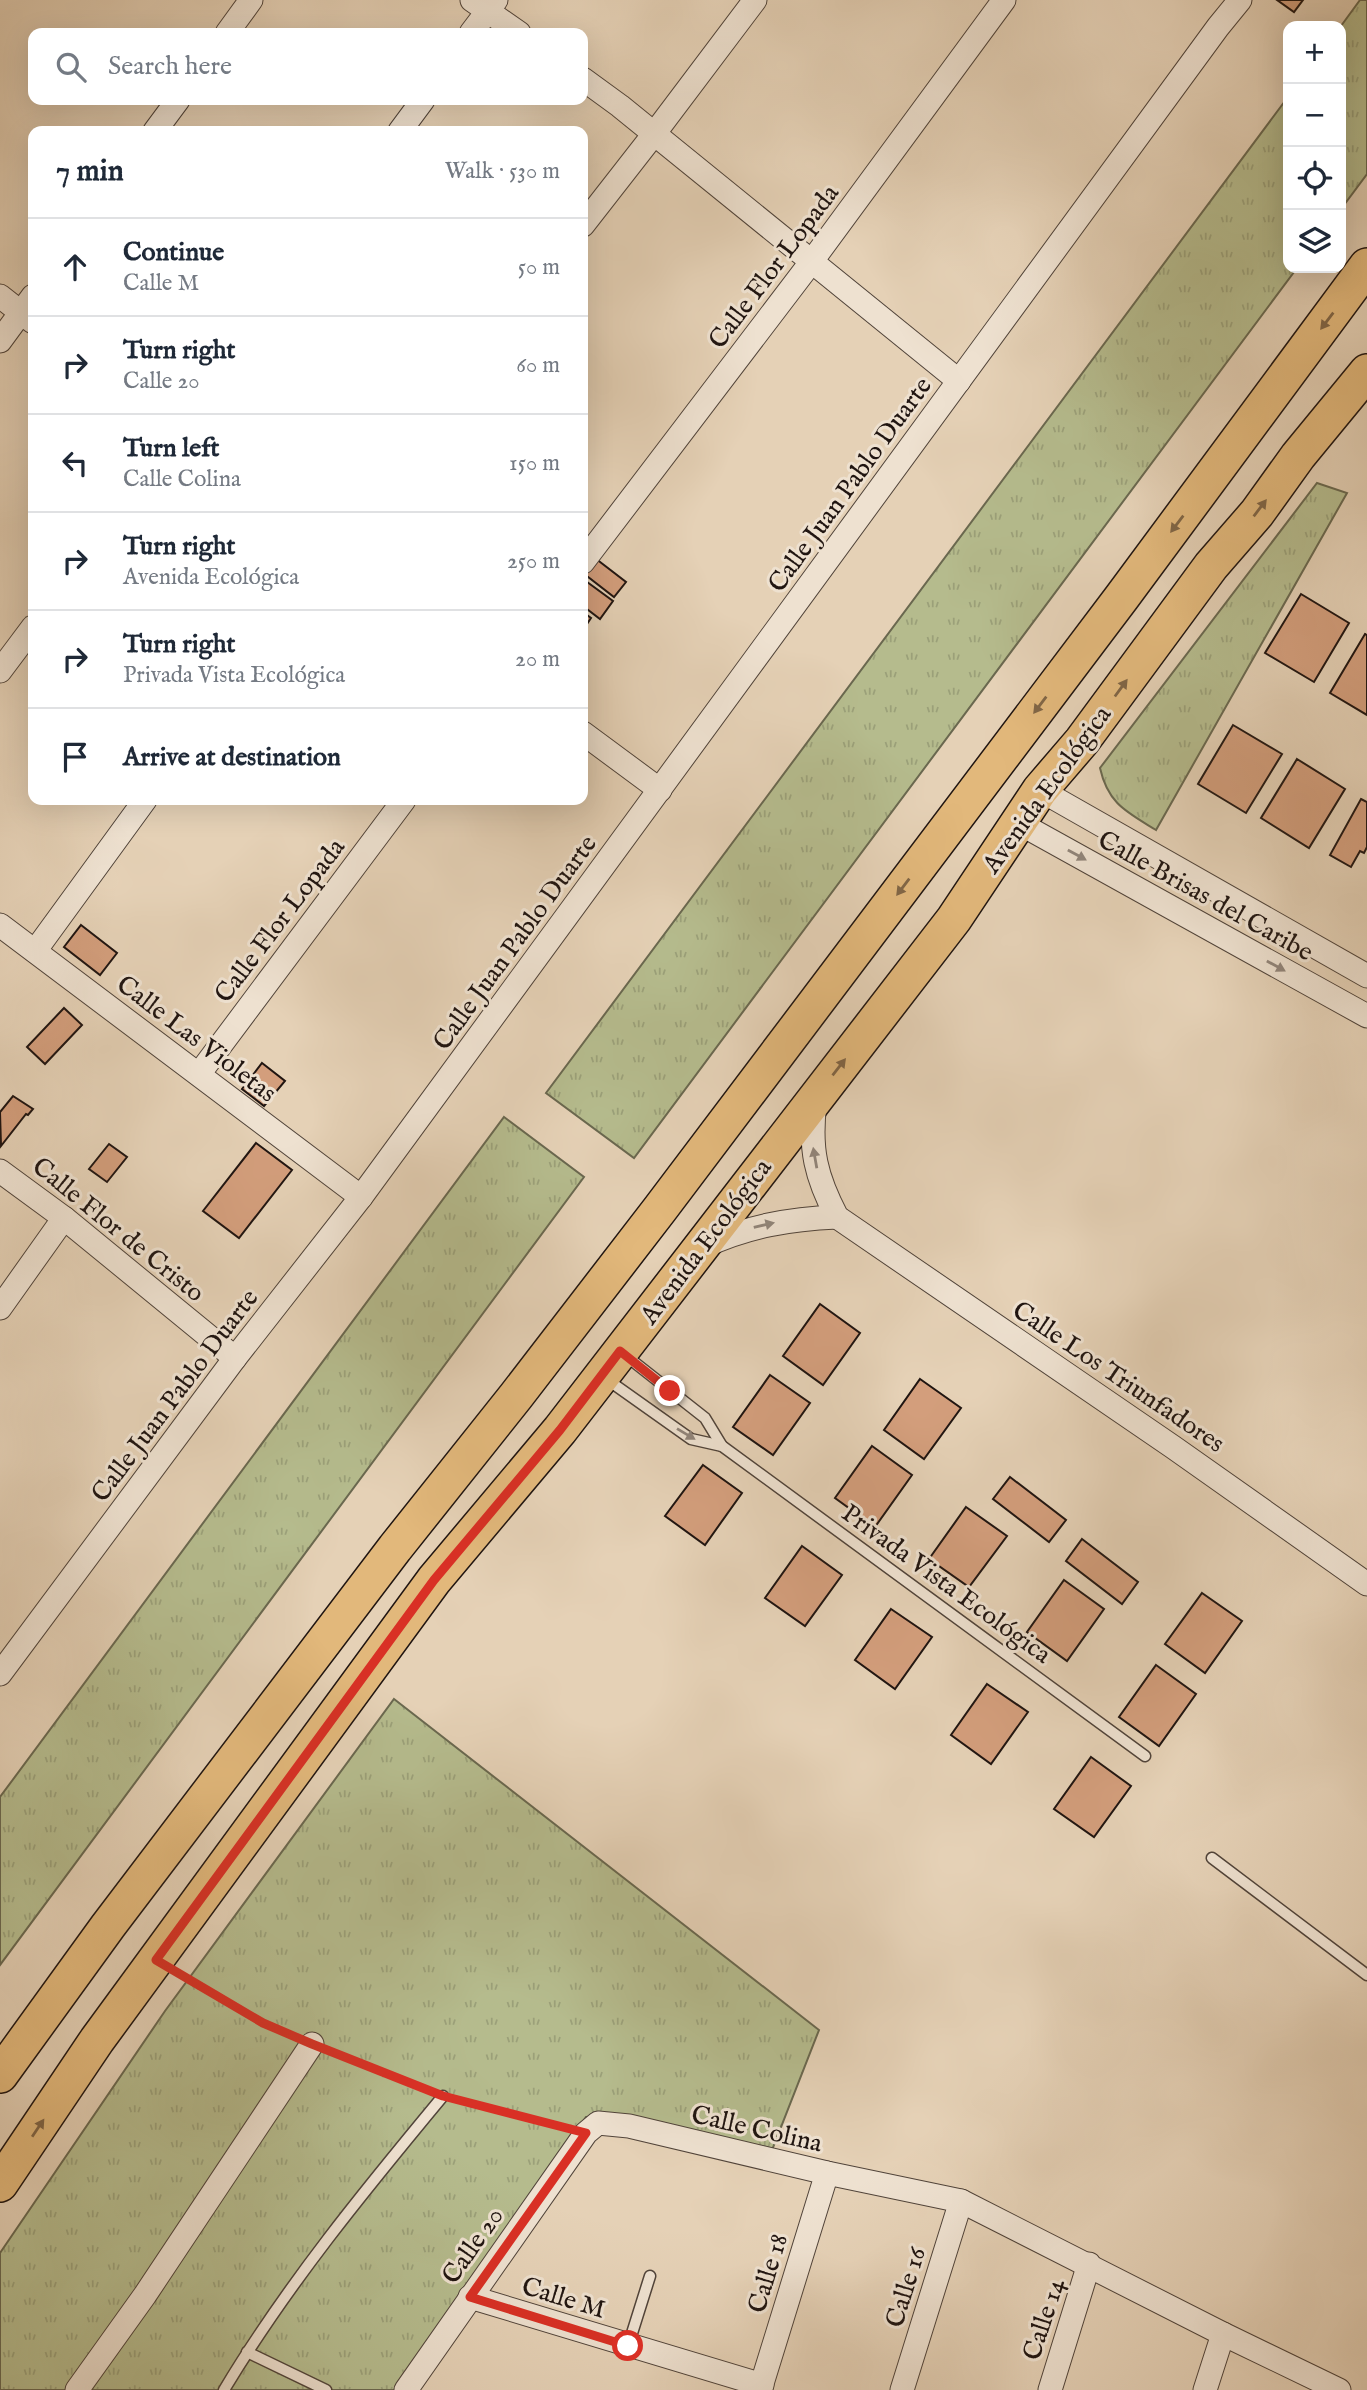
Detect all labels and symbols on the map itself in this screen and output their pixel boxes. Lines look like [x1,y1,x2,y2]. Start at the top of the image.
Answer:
street label: Calle Flor Lopada [702,178,847,356]
one-way arrow [1320,312,1334,331]
street label: Calle Juan Pablo Duarte [761,371,939,599]
one-way arrow [1252,499,1266,517]
one-way arrow [1170,514,1184,533]
one-way arrow [1113,679,1127,697]
one-way arrow [1033,696,1048,714]
street label: Avenida Ecológica [975,699,1120,881]
street label: Calle Brisas del Caribe [1092,823,1319,969]
street label: Calle Juan Pablo Duarte [426,829,604,1057]
street label: Calle Flor Lopada [208,832,353,1010]
one-way arrow [1067,849,1087,861]
one-way arrow [896,878,910,896]
one-way arrow [1266,960,1286,971]
street label: Calle Las Violetas [109,968,283,1110]
one-way arrow [831,1058,846,1076]
one-way arrow [809,1147,820,1169]
street label: Calle Flor de Cristo [25,1150,211,1310]
street label: Avenida Ecológica [632,1152,780,1332]
one-way arrow [753,1220,775,1231]
street label: Calle Juan Pablo Duarte [84,1283,266,1509]
street label: Calle Los Triunfadores [1006,1294,1231,1460]
route end [654,1375,685,1406]
one-way arrow [676,1428,695,1440]
street label: Privada Vista Ecológica [835,1497,1058,1672]
street label: Calle Colina [688,2098,826,2161]
one-way arrow [31,2119,45,2137]
street label: Calle 20 [435,2201,512,2291]
street label: Calle 18 [741,2230,796,2317]
street label: Calle 16 [879,2242,935,2332]
street label: Calle M [518,2270,610,2327]
street label: Calle 14 [1016,2274,1073,2364]
route start [612,2330,643,2361]

